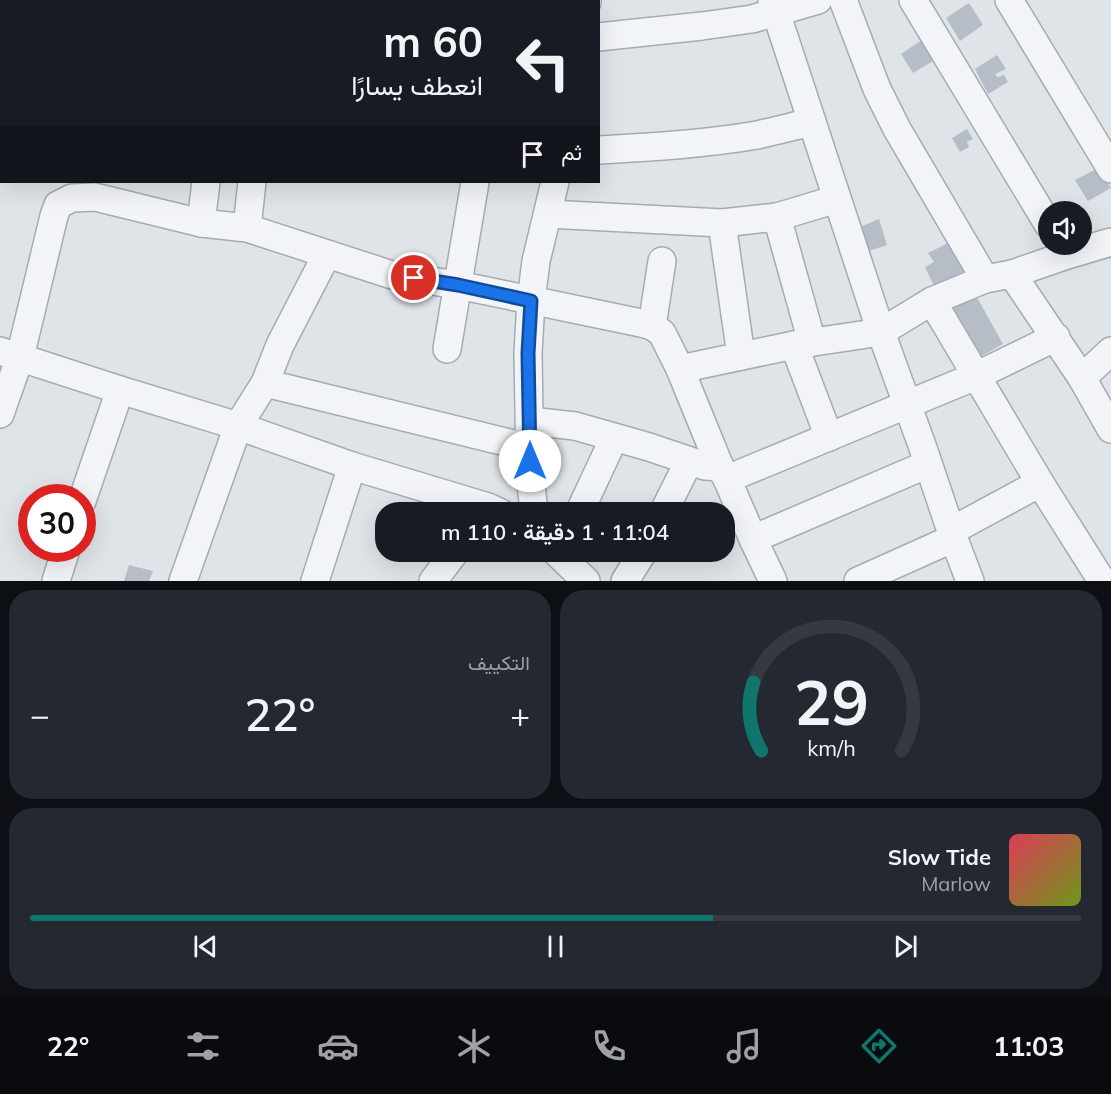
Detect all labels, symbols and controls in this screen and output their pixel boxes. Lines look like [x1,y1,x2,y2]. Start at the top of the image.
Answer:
text: 60 m [383,15,483,68]
icon: left [504,24,582,102]
text: انعطف يسارًا [351,68,483,102]
icon: arrive [516,138,549,171]
text: ثم [561,138,582,166]
map controls [1038,201,1092,255]
button: sound [1038,201,1092,255]
pin [388,252,439,303]
icon: arrive [397,261,430,294]
position arrow [498,429,562,493]
speed limit sign: 30 [18,484,96,562]
text: 11:04 · 1 دقيقة · 110 m [441,518,669,546]
text: التكييف [468,650,530,675]
text: 29 [794,662,868,741]
text: 22° [245,686,315,742]
text: − [30,694,50,735]
text: + [510,694,530,735]
text: km/h [807,735,855,762]
text: Slow Tide [888,843,991,871]
text: Marlow [921,871,991,896]
icon: previous [189,930,222,963]
icon: pause [539,930,572,963]
icon: next [889,930,922,963]
icon: filters [182,1025,224,1067]
icon: car [317,1025,359,1067]
icon: climate [453,1025,495,1067]
icon: phone [588,1025,630,1067]
icon: music [723,1025,765,1067]
icon: directions [858,1025,900,1067]
text: 22° [47,1029,89,1063]
text: 11:03 [993,1029,1064,1063]

